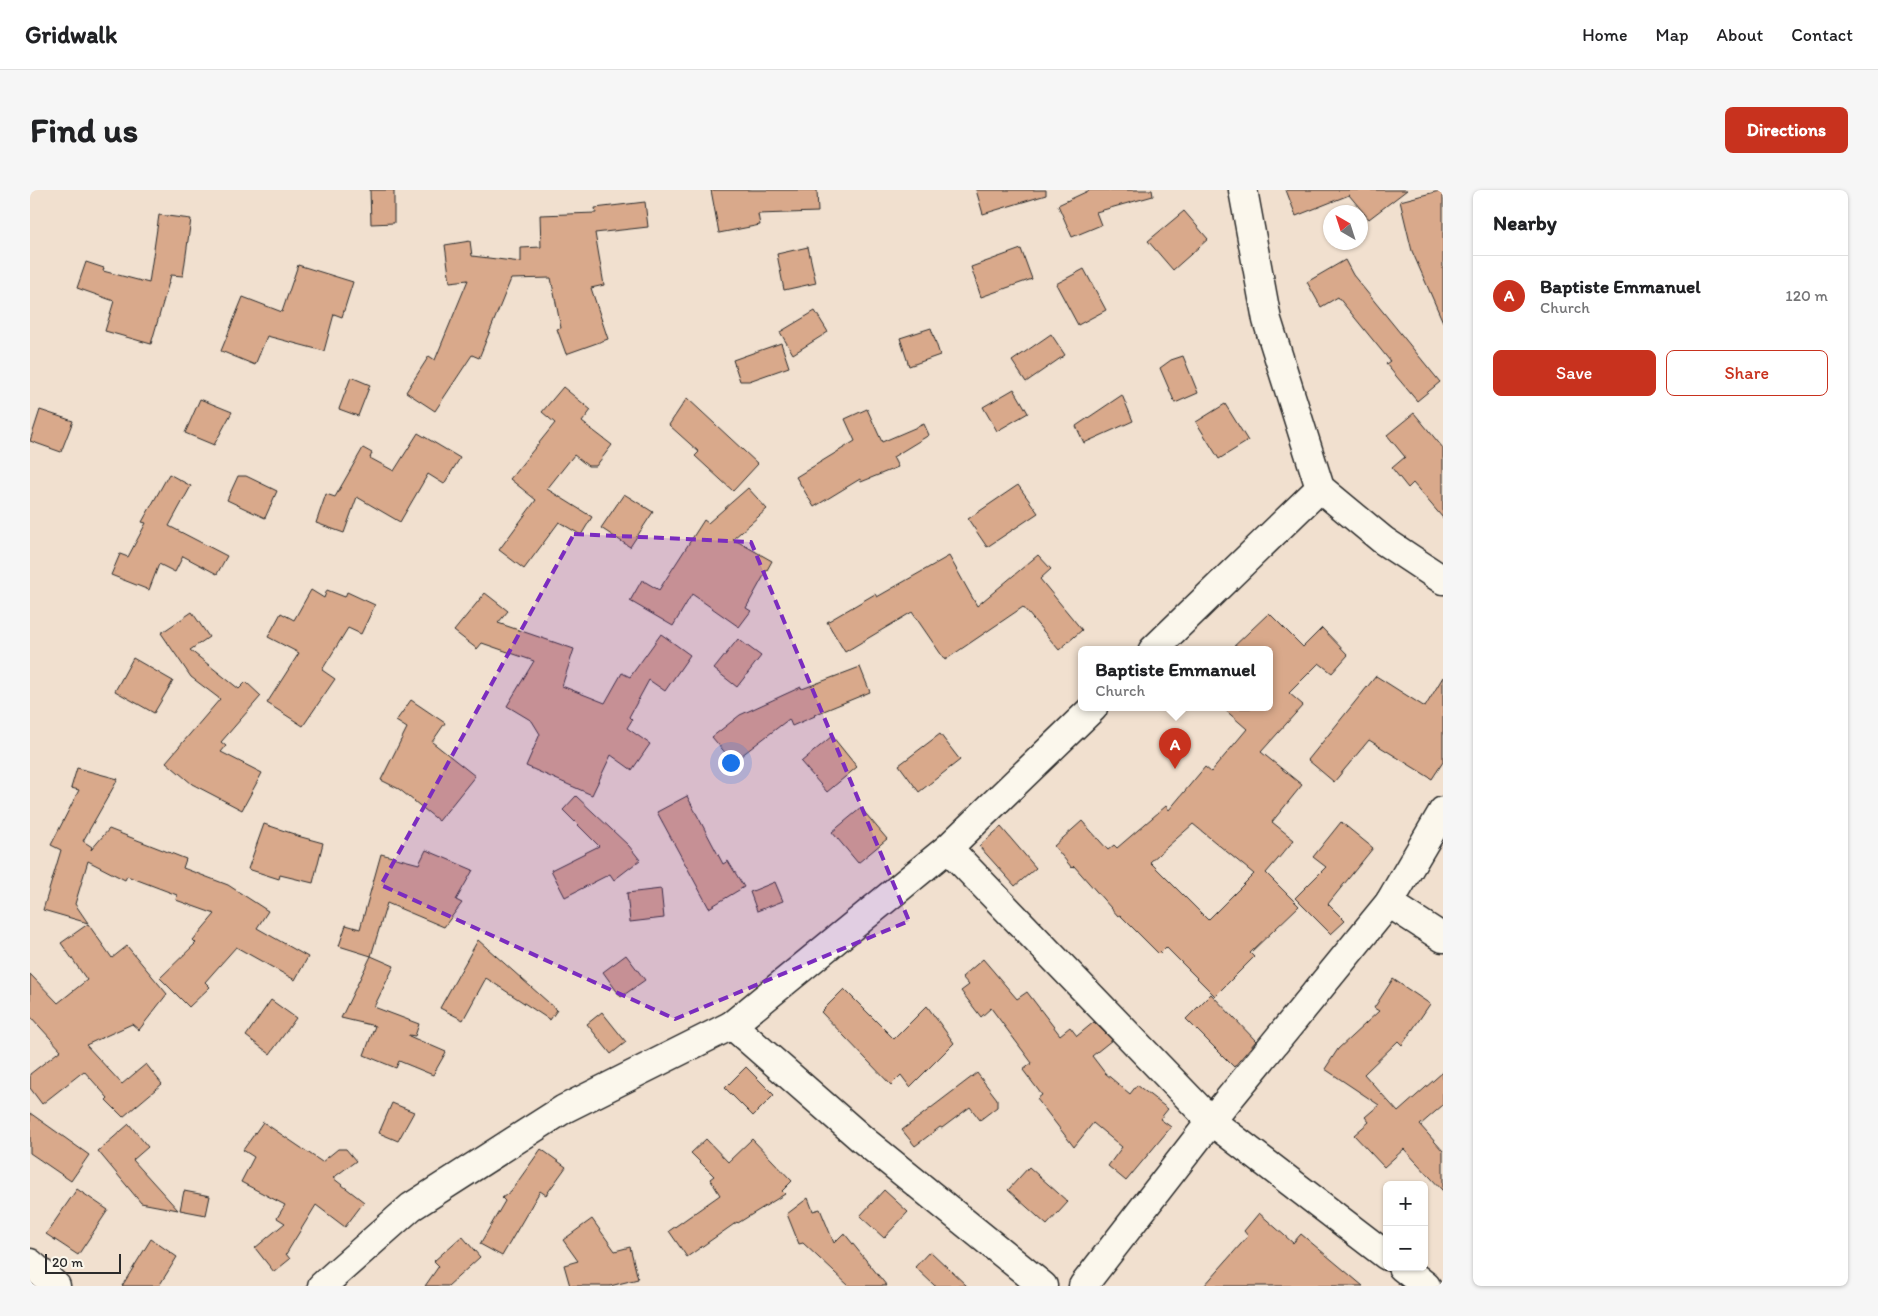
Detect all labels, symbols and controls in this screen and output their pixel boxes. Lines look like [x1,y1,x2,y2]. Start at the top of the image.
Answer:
text: Gridwalk [25,20,117,49]
text: Home [1582,24,1628,46]
text: Map [1656,24,1689,46]
text: About [1717,24,1763,46]
text: Contact [1791,24,1853,46]
button: Directions [1725,107,1848,153]
text: Find us [30,109,138,151]
north arrow [1323,205,1368,250]
text: Nearby [1493,210,1557,235]
text: Baptiste Emmanuel [1540,275,1701,298]
text: A [1504,286,1514,305]
text: 120 m [1785,286,1828,305]
text: Church [1540,298,1590,317]
button: Save [1493,350,1656,396]
button: Share [1666,350,1828,396]
popup [1078,646,1273,711]
text: Baptiste Emmanuel [1095,658,1256,681]
text: Church [1095,681,1145,700]
pin: A [1159,728,1191,769]
your location [718,750,744,776]
map controls [1383,1181,1428,1271]
button: + [1383,1181,1428,1226]
button: − [1383,1226,1428,1271]
scale bar [45,1251,121,1274]
text: 20 m [52,1254,83,1271]

